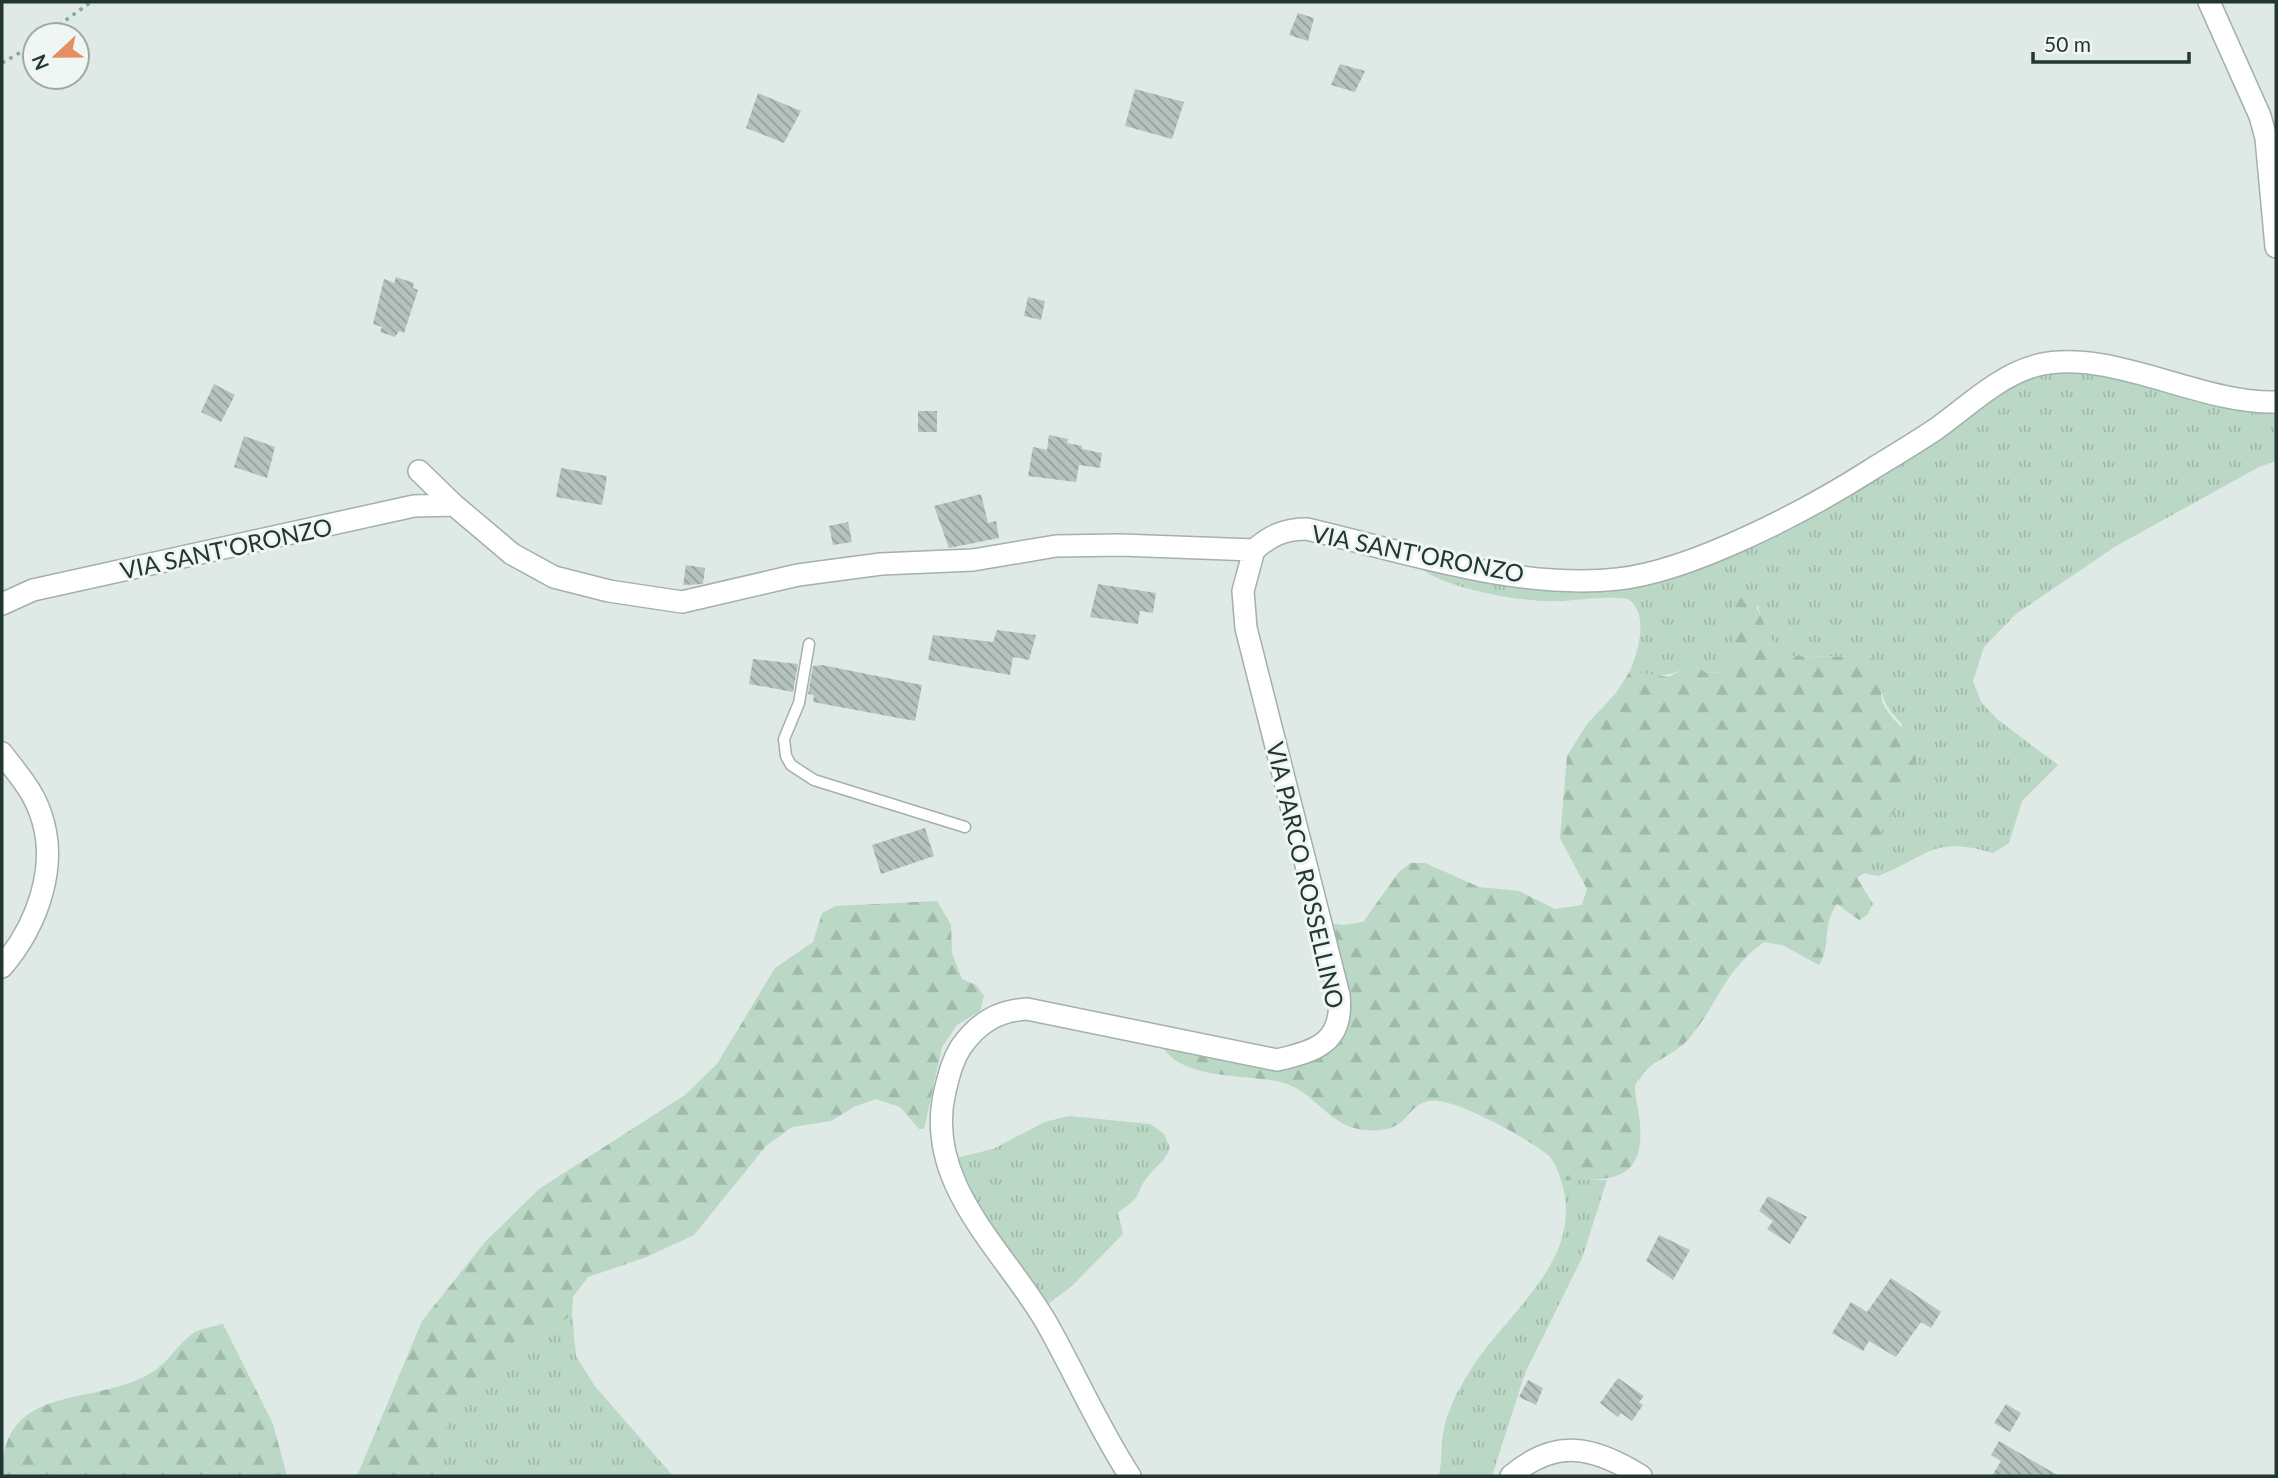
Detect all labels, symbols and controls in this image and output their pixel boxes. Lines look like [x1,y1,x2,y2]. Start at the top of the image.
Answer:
north arrow [21,21,91,91]
scale bar [2033,21,2189,65]
text: 50 m [2044,31,2091,56]
text: N [26,51,53,74]
street label: VIA SANT'ORONZO [117,511,335,585]
street label: VIA SANT'ORONZO [1309,518,1527,588]
street label: VIA PARCO ROSSELLINO [1261,739,1351,1011]

